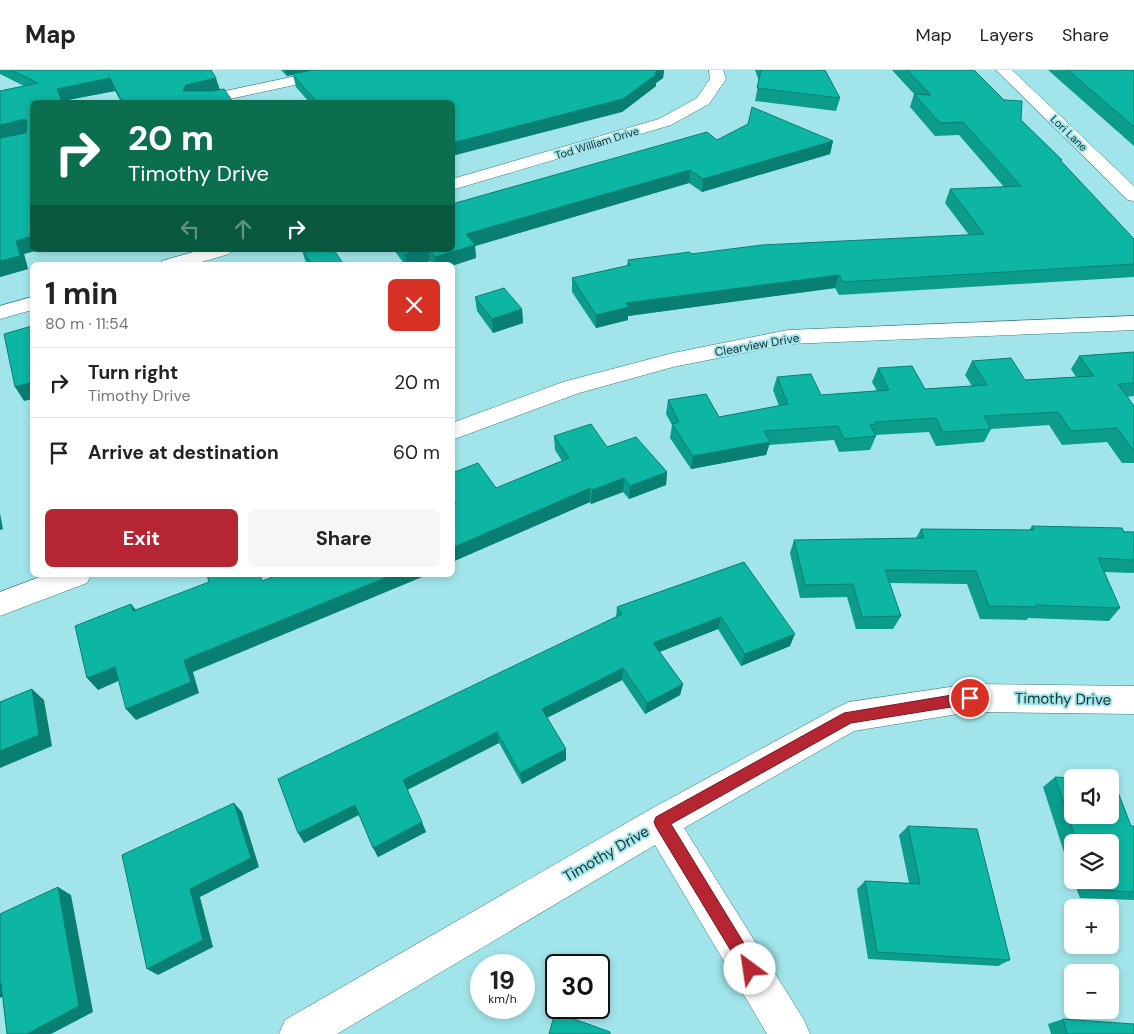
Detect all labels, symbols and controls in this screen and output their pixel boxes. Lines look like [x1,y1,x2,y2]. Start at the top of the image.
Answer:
text: Map [25,19,76,50]
text: Map [916,23,952,47]
text: Layers [980,23,1034,47]
text: Share [1062,23,1109,47]
street label: Lori Lane [1048,112,1090,154]
text: 20 m [128,115,214,161]
icon: right [45,120,110,185]
street label: Tod William Drive [553,124,641,162]
text: Timothy Drive [128,159,269,188]
icon: left [176,215,204,243]
icon: ahead [229,215,257,243]
icon: right [282,215,310,243]
text: 1 min [45,274,118,313]
button: close [388,279,440,331]
text: 80 m · 11:54 [45,313,129,334]
street label: Clearview Drive [713,330,801,360]
text: Turn right [88,360,178,385]
icon: right [45,369,73,397]
text: 20 m [394,370,440,395]
text: Timothy Drive [88,385,191,406]
icon: arrive [45,439,73,467]
text: Arrive at destination [88,440,279,465]
text: 60 m [393,440,440,465]
button: Exit [45,509,238,567]
button: Share [248,509,440,567]
pin [949,677,991,719]
icon: arrive [956,684,984,712]
street label: Timothy Drive [1015,688,1111,710]
map controls [1064,769,1119,1019]
button: sound [1064,769,1119,824]
street label: Timothy Drive [559,821,653,887]
button: layers [1064,834,1119,889]
button: + [1064,899,1119,954]
position arrow [723,942,775,994]
speed limit sign: 30 [545,954,610,1019]
text: 19 [490,964,515,997]
button: − [1064,964,1119,1019]
text: km/h [488,991,517,1007]

